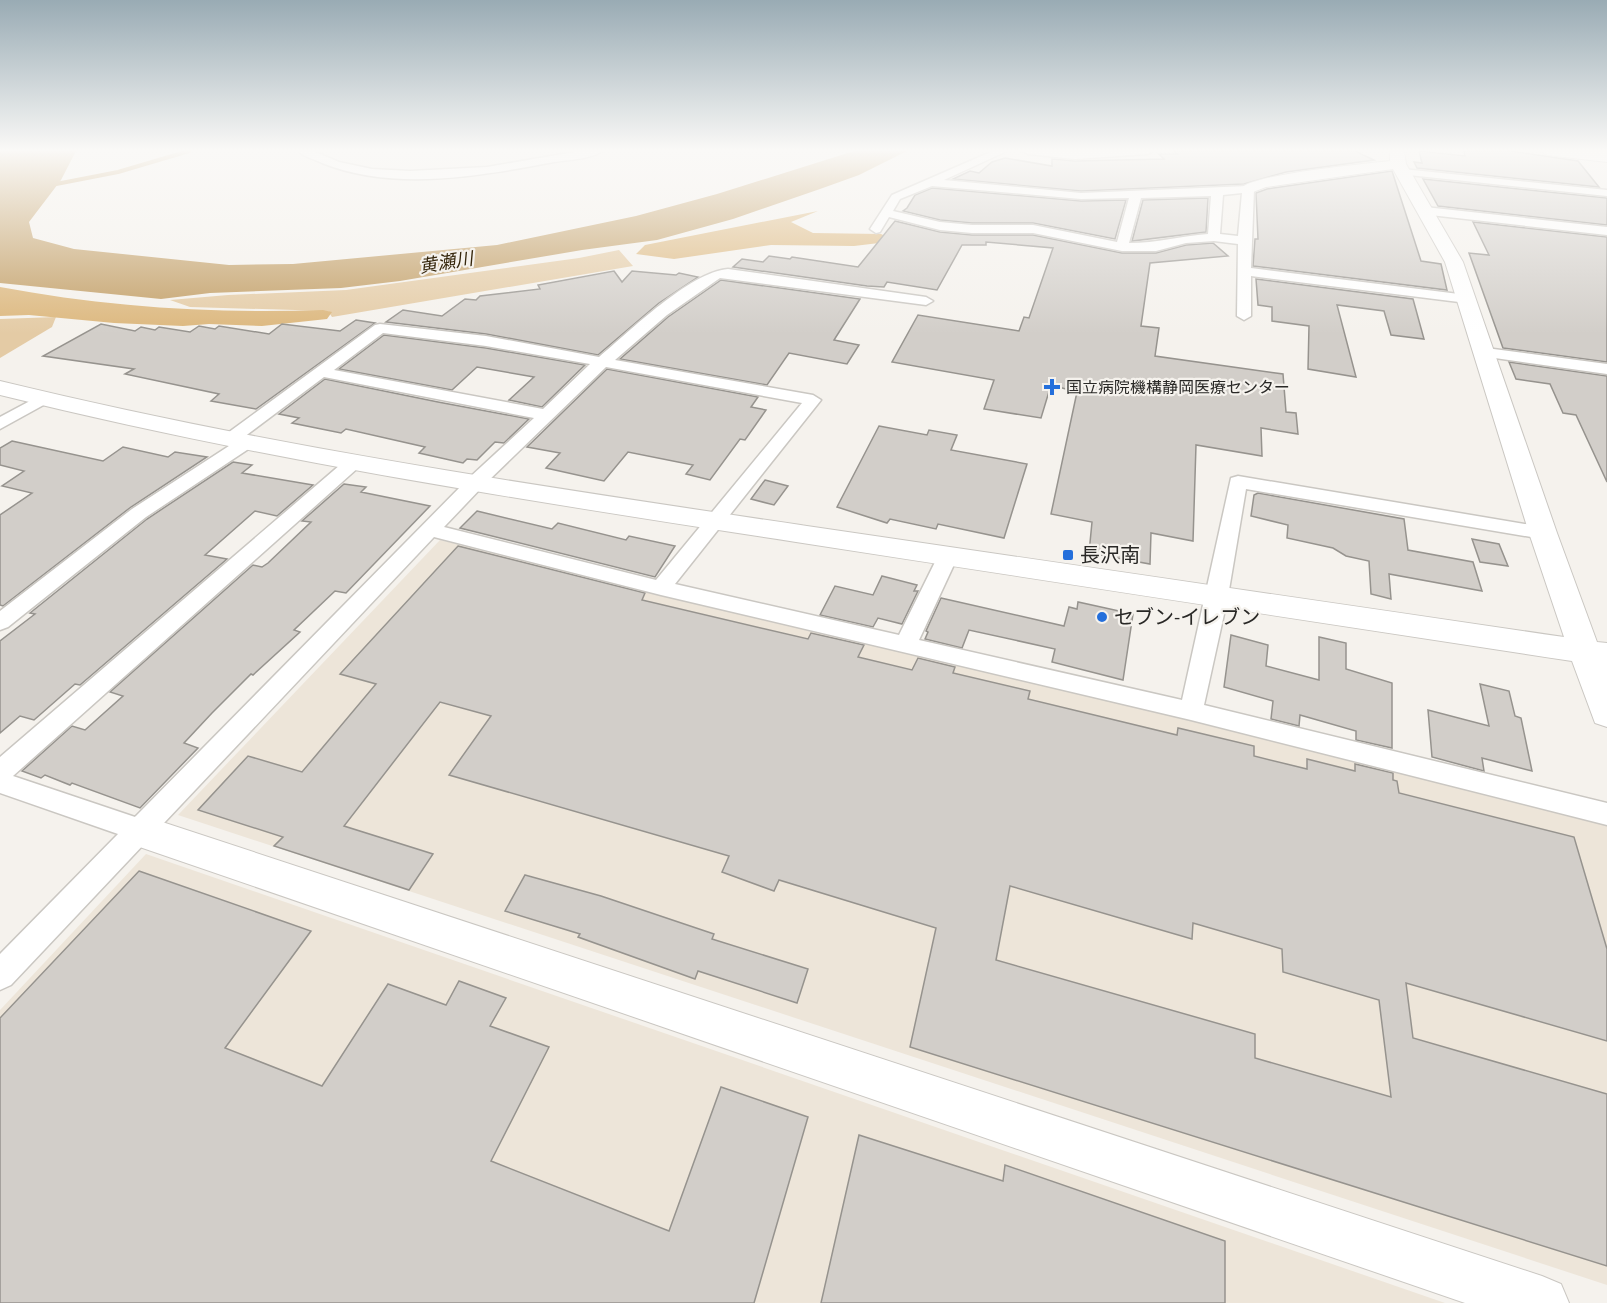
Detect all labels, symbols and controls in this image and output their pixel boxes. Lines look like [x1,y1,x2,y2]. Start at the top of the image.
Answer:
water label: 黄瀬川 [417,245,477,279]
place label: 国立病院機構静岡医療センター [1066,376,1290,398]
marker: 国立病院機構静岡医療センター [1043,378,1061,396]
place label: 長沢南 [1080,541,1140,569]
marker: 長沢南 [1061,548,1075,562]
place label: セブン-イレブン [1114,603,1260,631]
marker: セブン-イレブン [1095,610,1109,624]

